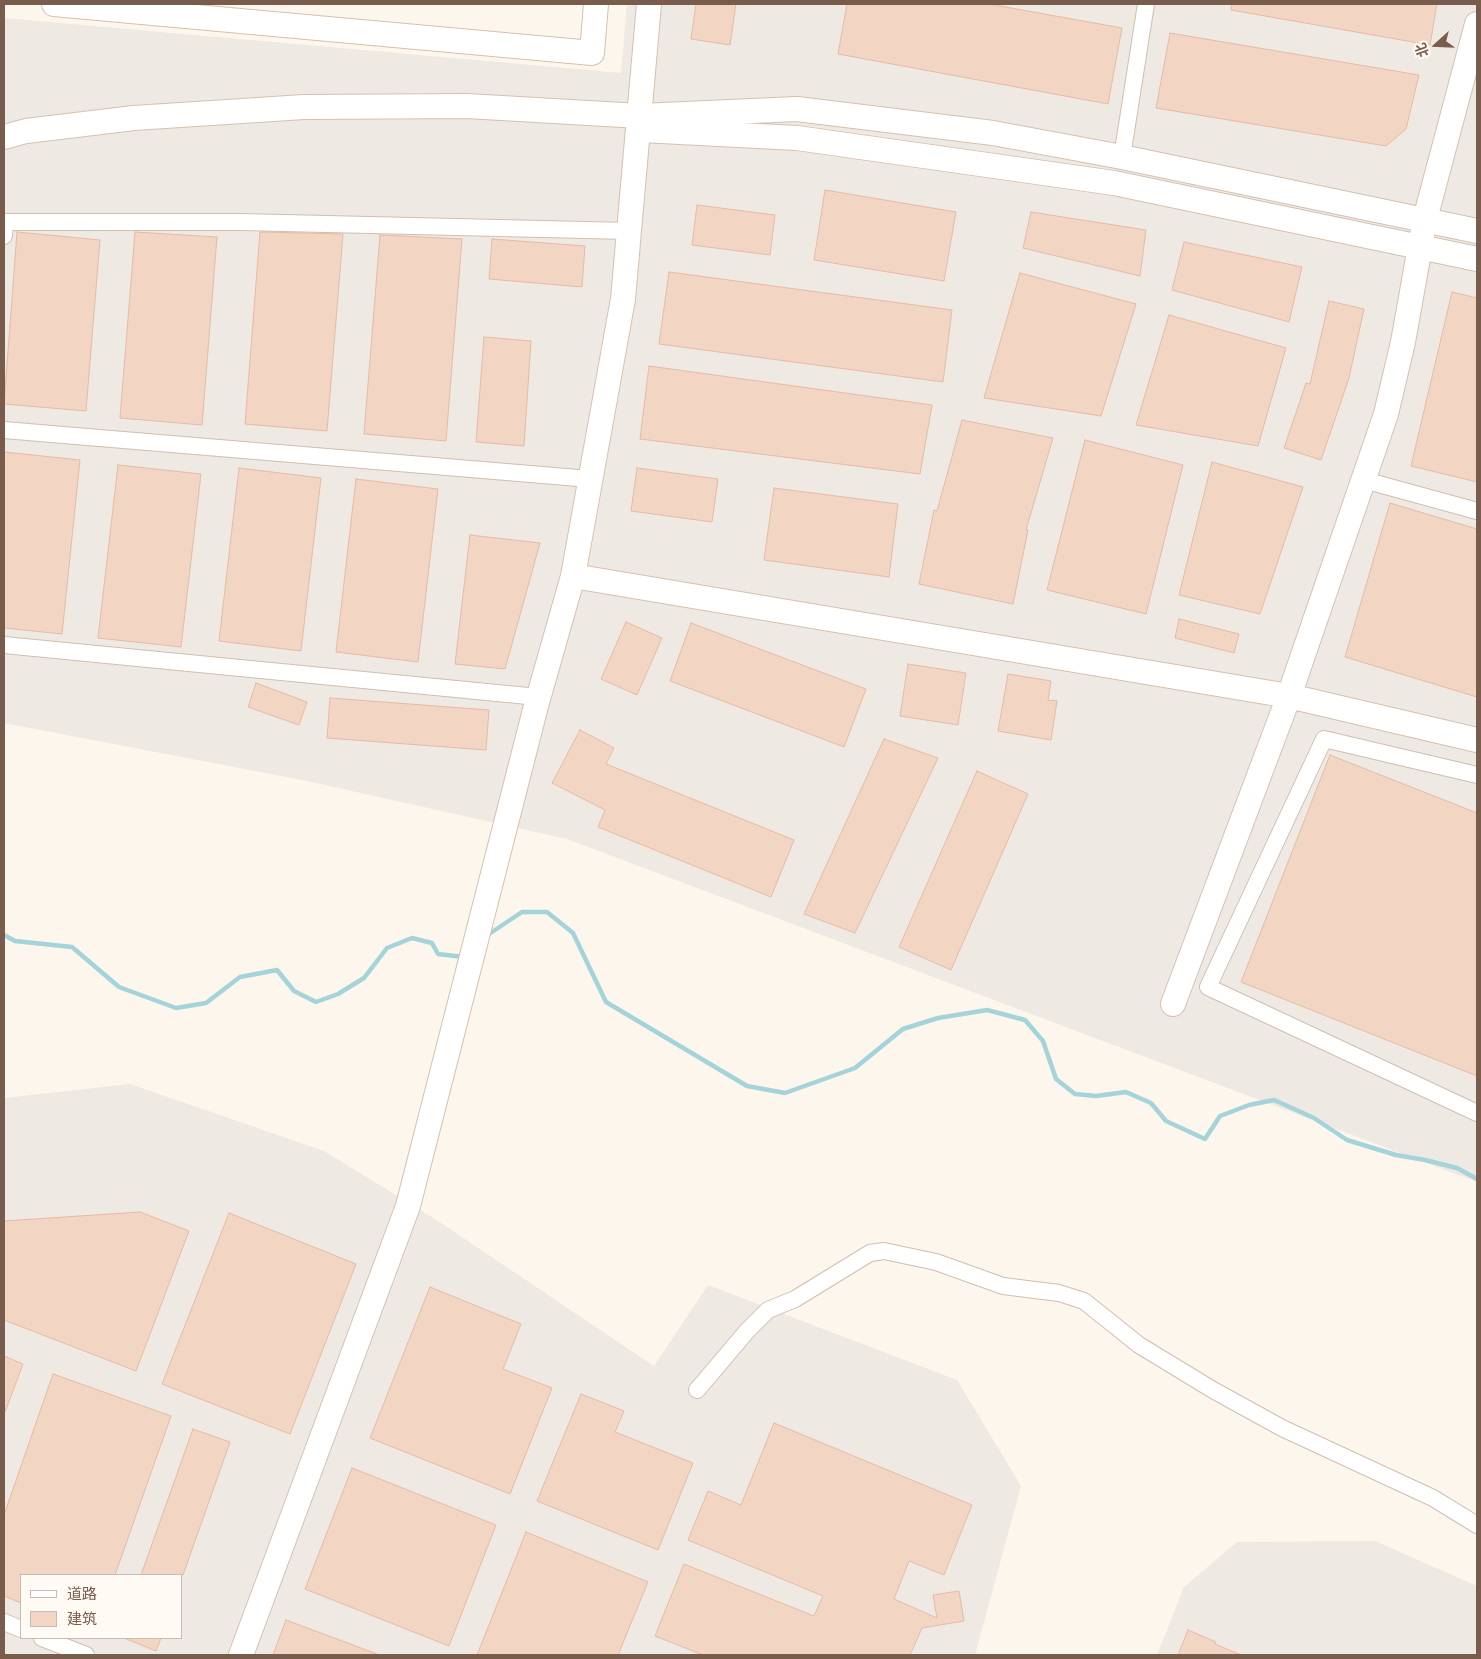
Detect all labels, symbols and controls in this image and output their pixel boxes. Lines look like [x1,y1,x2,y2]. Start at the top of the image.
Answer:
north arrow [1411,20,1461,70]
text: 北 [1410,40,1434,60]
legend [20,1574,182,1639]
text: 道路 [67,1583,97,1604]
text: 建筑 [67,1608,97,1629]

